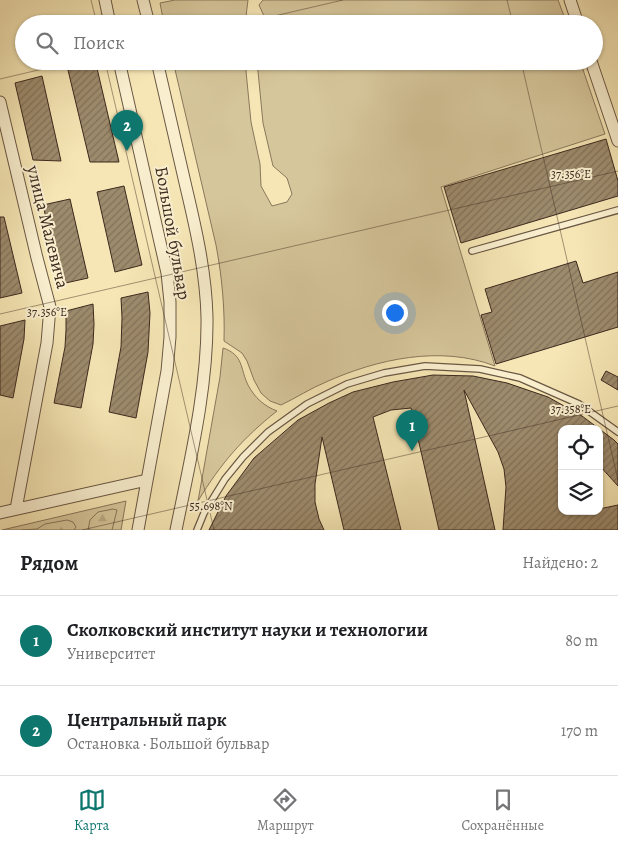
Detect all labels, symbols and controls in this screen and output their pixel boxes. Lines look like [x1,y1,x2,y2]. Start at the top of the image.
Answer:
search box [15,15,603,70]
icon: search [33,29,61,57]
text: Поиск [73,30,125,56]
pin: 2 [111,110,143,151]
street label: улица Малевича [21,162,75,292]
street label: Большой бульвар [149,164,197,302]
text: 37.356°E [551,166,591,182]
your location [382,300,408,326]
text: 37.356°E [27,304,67,320]
text: 37.358°E [551,401,591,417]
pin: 1 [396,410,428,451]
map controls [558,425,603,515]
button: locate [558,425,603,470]
button: layers [558,470,603,515]
text: 55.698°N [189,498,233,514]
text: Рядом [20,549,78,577]
text: Найдено: 2 [522,552,598,574]
text: Сколковский институт науки и технологии [67,617,428,643]
text: 1 [33,630,39,652]
text: 80 m [565,630,598,652]
text: Университет [67,643,155,665]
text: Центральный парк [67,707,227,733]
text: 2 [32,720,40,742]
text: 170 m [561,720,598,742]
text: Остановка · Большой бульвар [67,733,269,755]
tab: Карта [74,786,109,835]
tab: Маршрут [257,786,314,835]
tab: Сохранённые [462,786,544,835]

